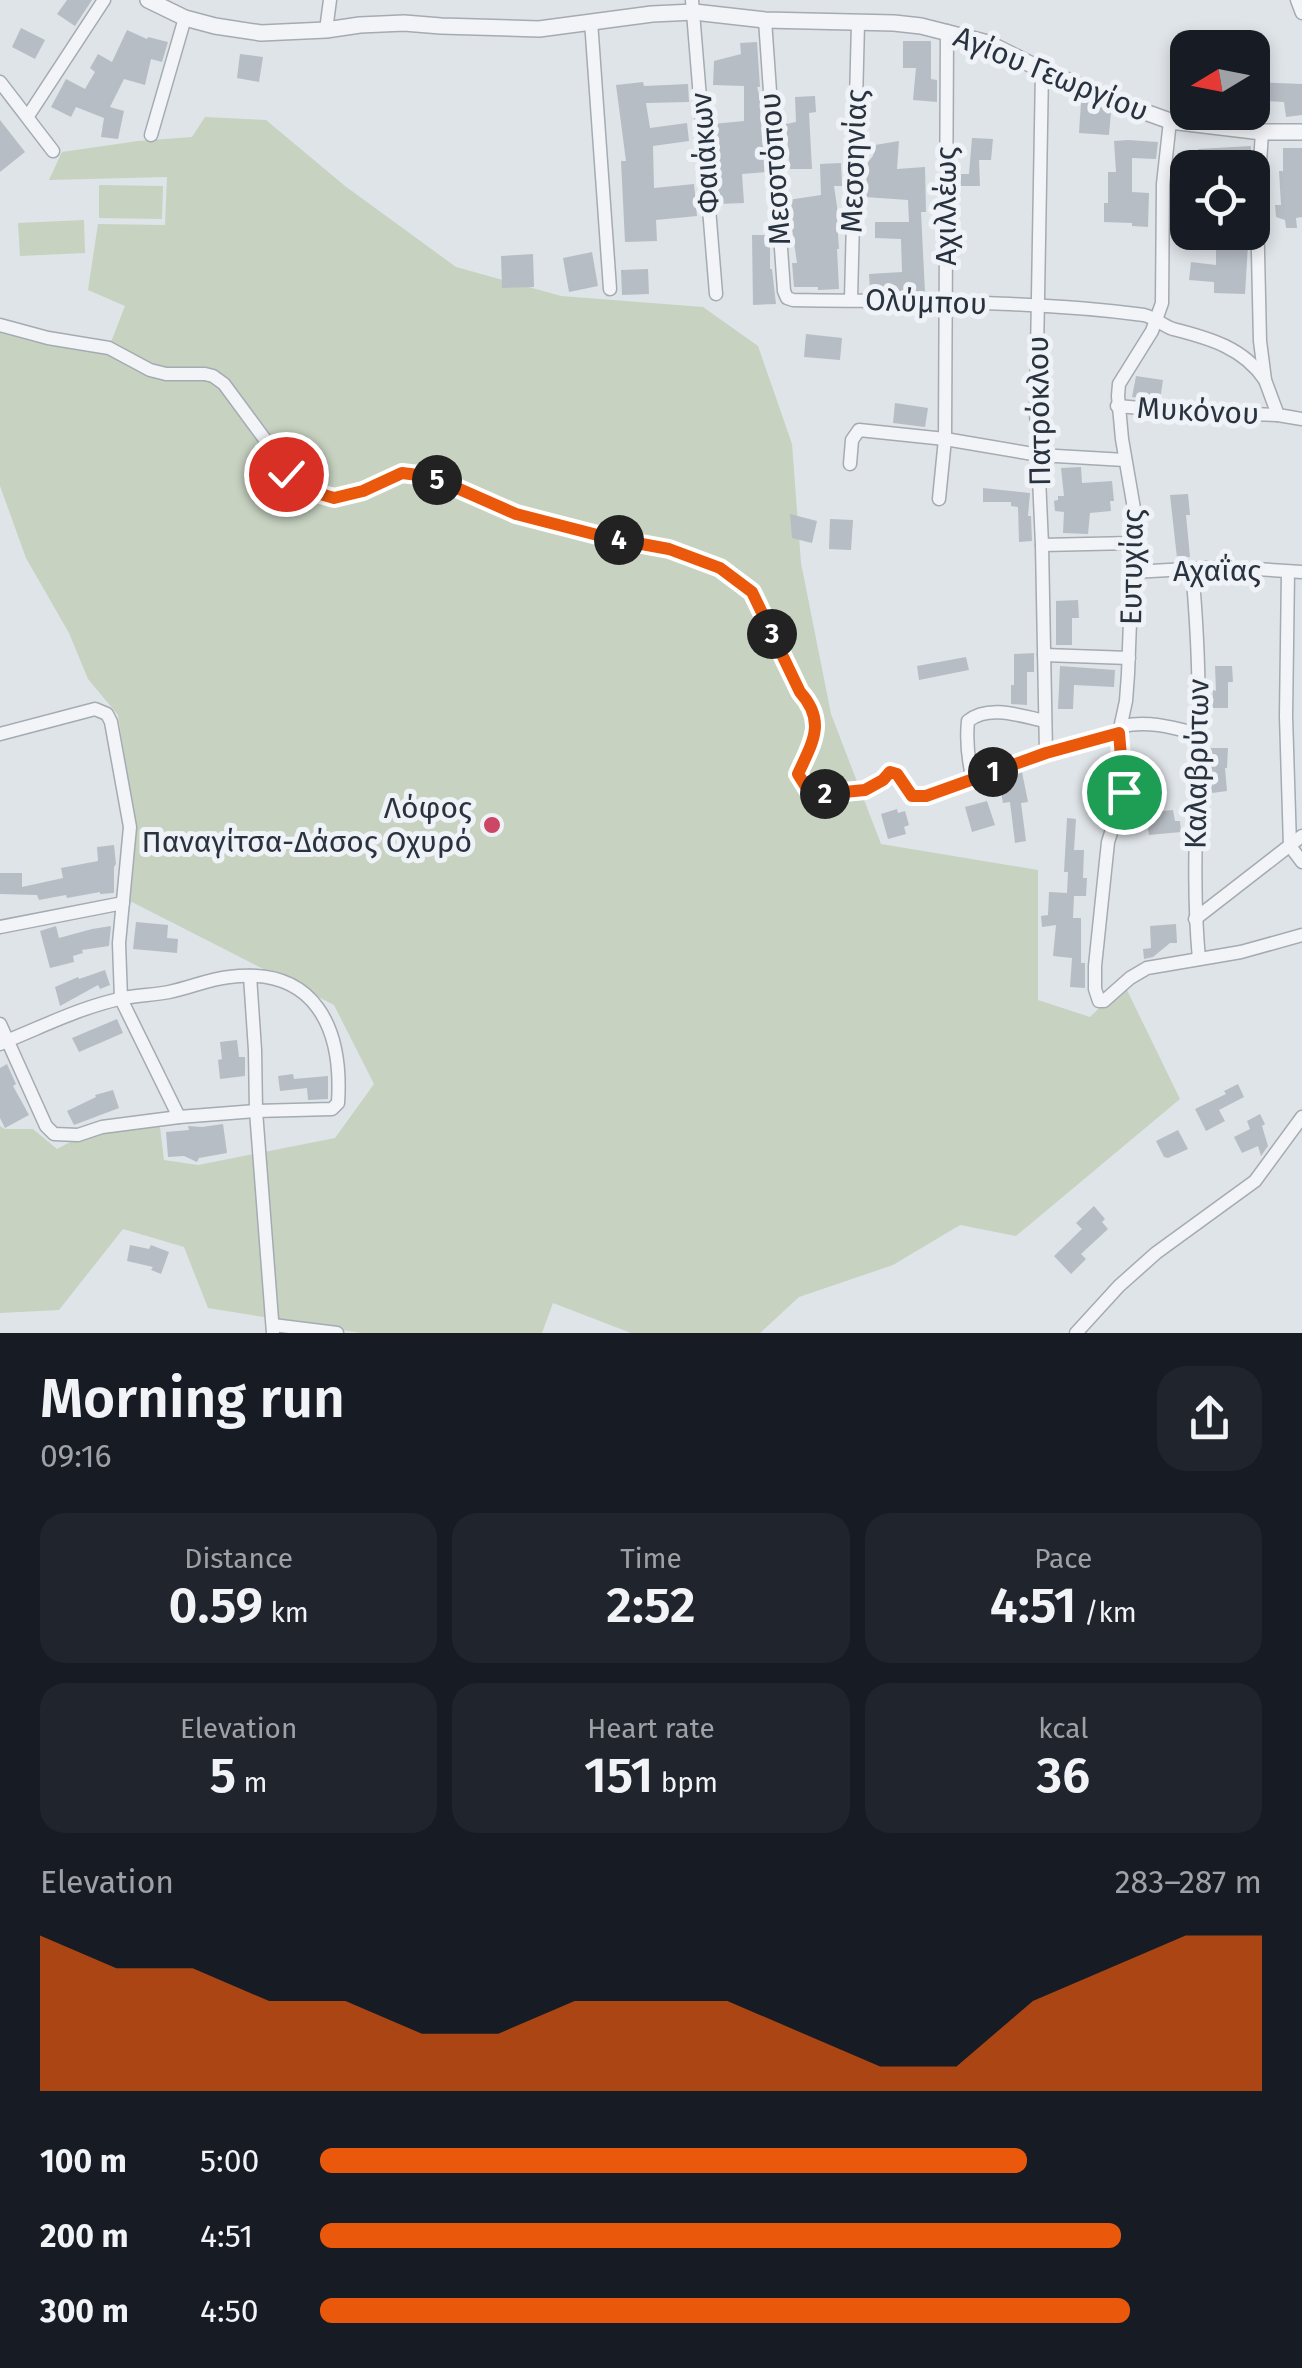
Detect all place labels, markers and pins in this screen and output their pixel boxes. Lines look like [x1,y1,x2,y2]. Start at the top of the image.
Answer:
pin [244,432,329,517]
pin: 5 [412,455,462,505]
pin: 4 [594,515,644,565]
pin: 3 [747,609,797,659]
pin: 1 [968,747,1018,797]
pin [1082,750,1167,835]
pin: 2 [800,769,850,819]
place label: Λόφος Παναγίτσα-Δάσος Οχυρό [141,790,472,860]
marker: Λόφος Παναγίτσα-Δάσος Οχυρό [481,814,503,836]

